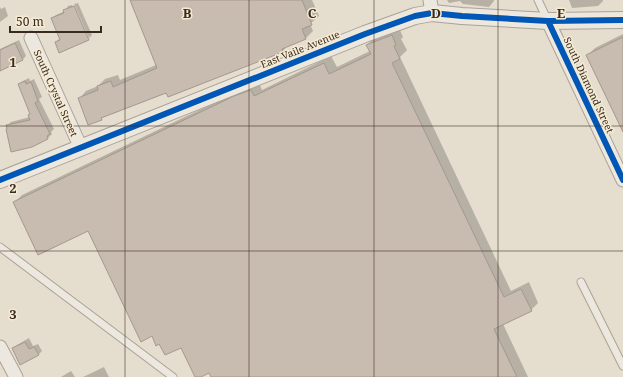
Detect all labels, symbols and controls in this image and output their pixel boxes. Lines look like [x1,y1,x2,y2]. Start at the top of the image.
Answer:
text: B [183,4,192,22]
text: C [308,4,317,22]
text: D [431,4,441,22]
text: E [557,4,566,22]
scale bar [10,8,101,34]
text: 50 m [16,13,44,30]
street label: East Vaile Avenue [258,27,342,71]
street label: South Diamond Street [561,35,618,136]
street label: South Crystal Street [31,47,82,139]
text: 1 [9,53,17,71]
text: 2 [9,179,17,197]
text: 3 [9,305,17,323]

